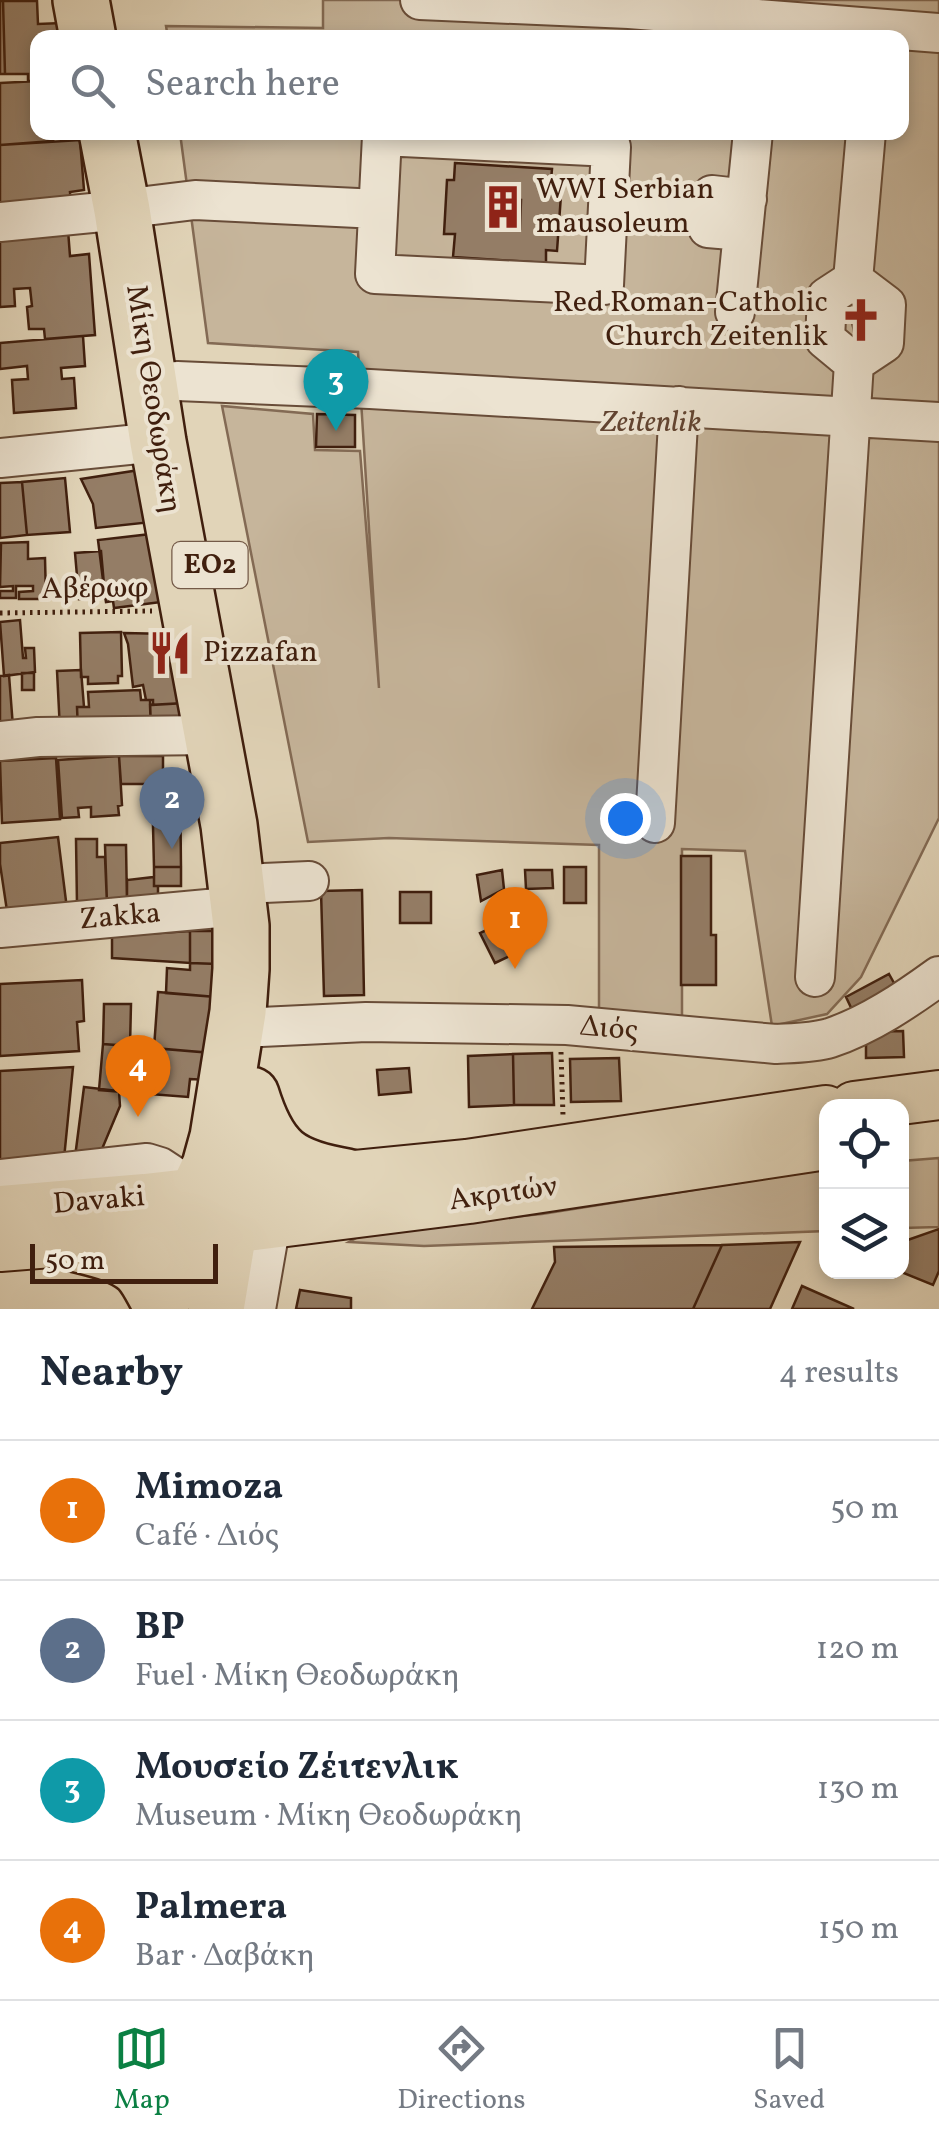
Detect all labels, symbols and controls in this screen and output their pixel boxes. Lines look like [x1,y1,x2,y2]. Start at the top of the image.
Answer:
search box [30,30,909,140]
icon: search [65,58,120,113]
text: Search here [145,59,340,112]
place label: WWI Serbian mausoleum [536,169,714,245]
building icon: WWI Serbian mausoleum [479,183,527,231]
street label: Μίκη Θεοδωράκη [114,282,192,516]
place label: Red Roman-Catholic Church Zeitenlik [553,282,828,358]
church icon: Red Roman-Catholic Church Zeitenlik [837,296,885,344]
pin: 3 [304,348,368,431]
park label: Zeitenlik [600,402,701,444]
road number: ΕΟ2 [172,542,248,588]
street label: Αβέρωφ [41,567,149,611]
restaurant icon: Pizzafan [146,629,194,677]
place label: Pizzafan [203,632,318,674]
pin: 2 [140,766,204,849]
your location [600,793,651,844]
pin: 1 [482,886,548,969]
street label: Zakka [78,893,162,941]
street label: Διός [578,1006,640,1052]
pin: 4 [106,1034,170,1117]
map controls [819,1099,909,1279]
button: locate [819,1099,909,1189]
street label: Ακριτών [446,1166,560,1222]
street label: Davaki [51,1176,147,1226]
button: layers [819,1189,909,1279]
scale bar [30,1239,218,1284]
text: 50 m [45,1242,105,1281]
text: Nearby [40,1345,183,1404]
text: 4 results [779,1352,899,1396]
text: Mimoza [135,1462,283,1515]
text: 1 [66,1488,79,1532]
text: 50 m [830,1488,899,1532]
text: Café · Διός [135,1515,279,1559]
text: BP [135,1602,185,1655]
text: 2 [64,1628,81,1672]
text: 120 m [816,1628,899,1672]
text: Fuel · Μίκη Θεοδωράκη [135,1655,460,1699]
text: Μουσείο Ζέιτενλικ [135,1742,459,1795]
text: 3 [64,1768,81,1812]
text: 130 m [817,1768,899,1812]
text: Museum · Μίκη Θεοδωράκη [135,1795,523,1839]
text: Palmera [135,1882,287,1935]
text: 4 [63,1908,82,1952]
text: 150 m [818,1908,899,1952]
text: Bar · Δαβάκη [135,1935,315,1979]
tab: Map [114,2021,170,2120]
tab: Directions [397,2021,526,2120]
tab: Saved [753,2021,825,2120]

